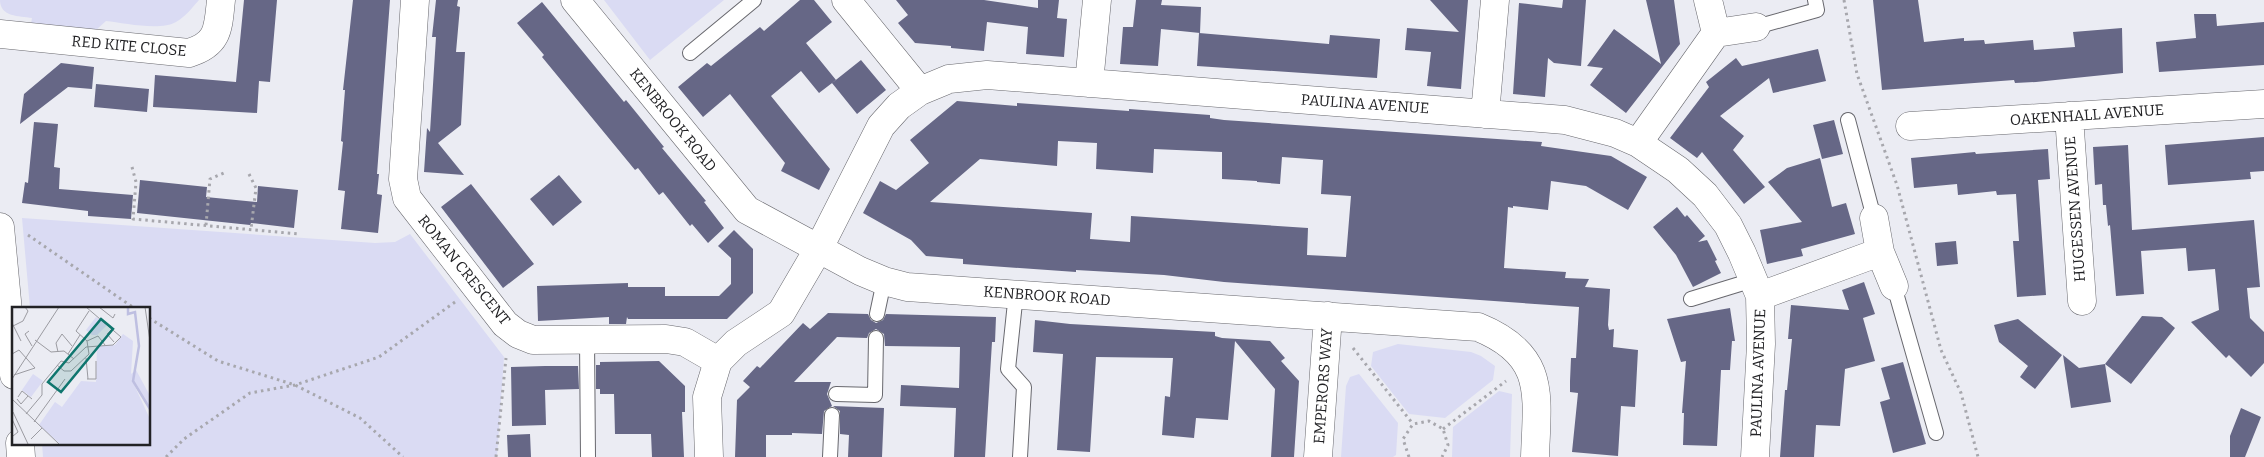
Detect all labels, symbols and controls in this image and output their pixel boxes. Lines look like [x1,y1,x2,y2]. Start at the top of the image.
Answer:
street label: RED KITE CLOSE [71,32,187,60]
street label: KENBROOK ROAD [626,65,720,175]
street label: PAULINA AVENUE [1300,91,1430,117]
street label: OAKENHALL AVENUE [2009,101,2165,129]
street label: HUGESSEN AVENUE [2061,135,2089,283]
street label: ROMAN CRESCENT [414,211,514,329]
street label: KENBROOK ROAD [983,283,1111,309]
inset map [12,307,150,444]
street label: PAULINA AVENUE [1747,308,1769,438]
street label: EMPERORS WAY [1310,327,1336,445]

